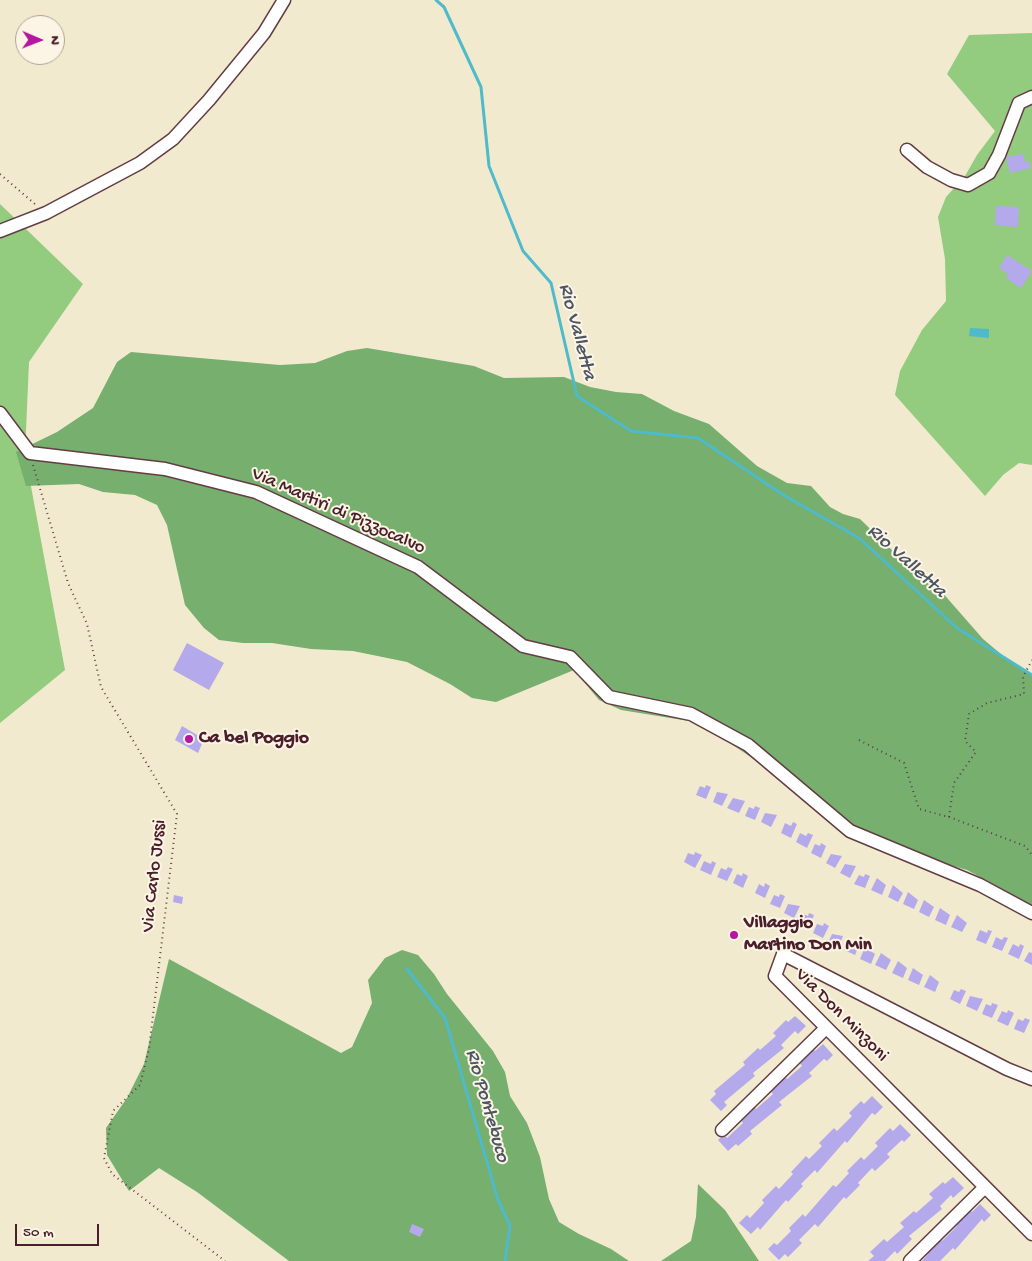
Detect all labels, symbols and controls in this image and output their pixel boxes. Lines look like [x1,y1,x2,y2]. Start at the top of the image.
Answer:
north arrow [15,15,65,65]
text: N [46,36,63,45]
water label: Rio Valletta [552,281,600,383]
street label: Via Martiri di Pizzocalvo [248,463,428,561]
water label: Rio Valletta [861,520,951,604]
place label: Ca bel Poggio [199,728,309,750]
marker: Ca bel Poggio [183,733,195,745]
street label: Via Carlo Jussi [138,819,172,933]
place label: Villaggio Martino Don Min [744,913,872,957]
marker: Villaggio Martino Don Min [728,929,740,941]
street label: Via Don Minzoni [789,964,893,1068]
water label: Rio Pontebuco [458,1047,514,1165]
scale bar [18,1214,101,1246]
text: 50 m [23,1224,54,1242]

